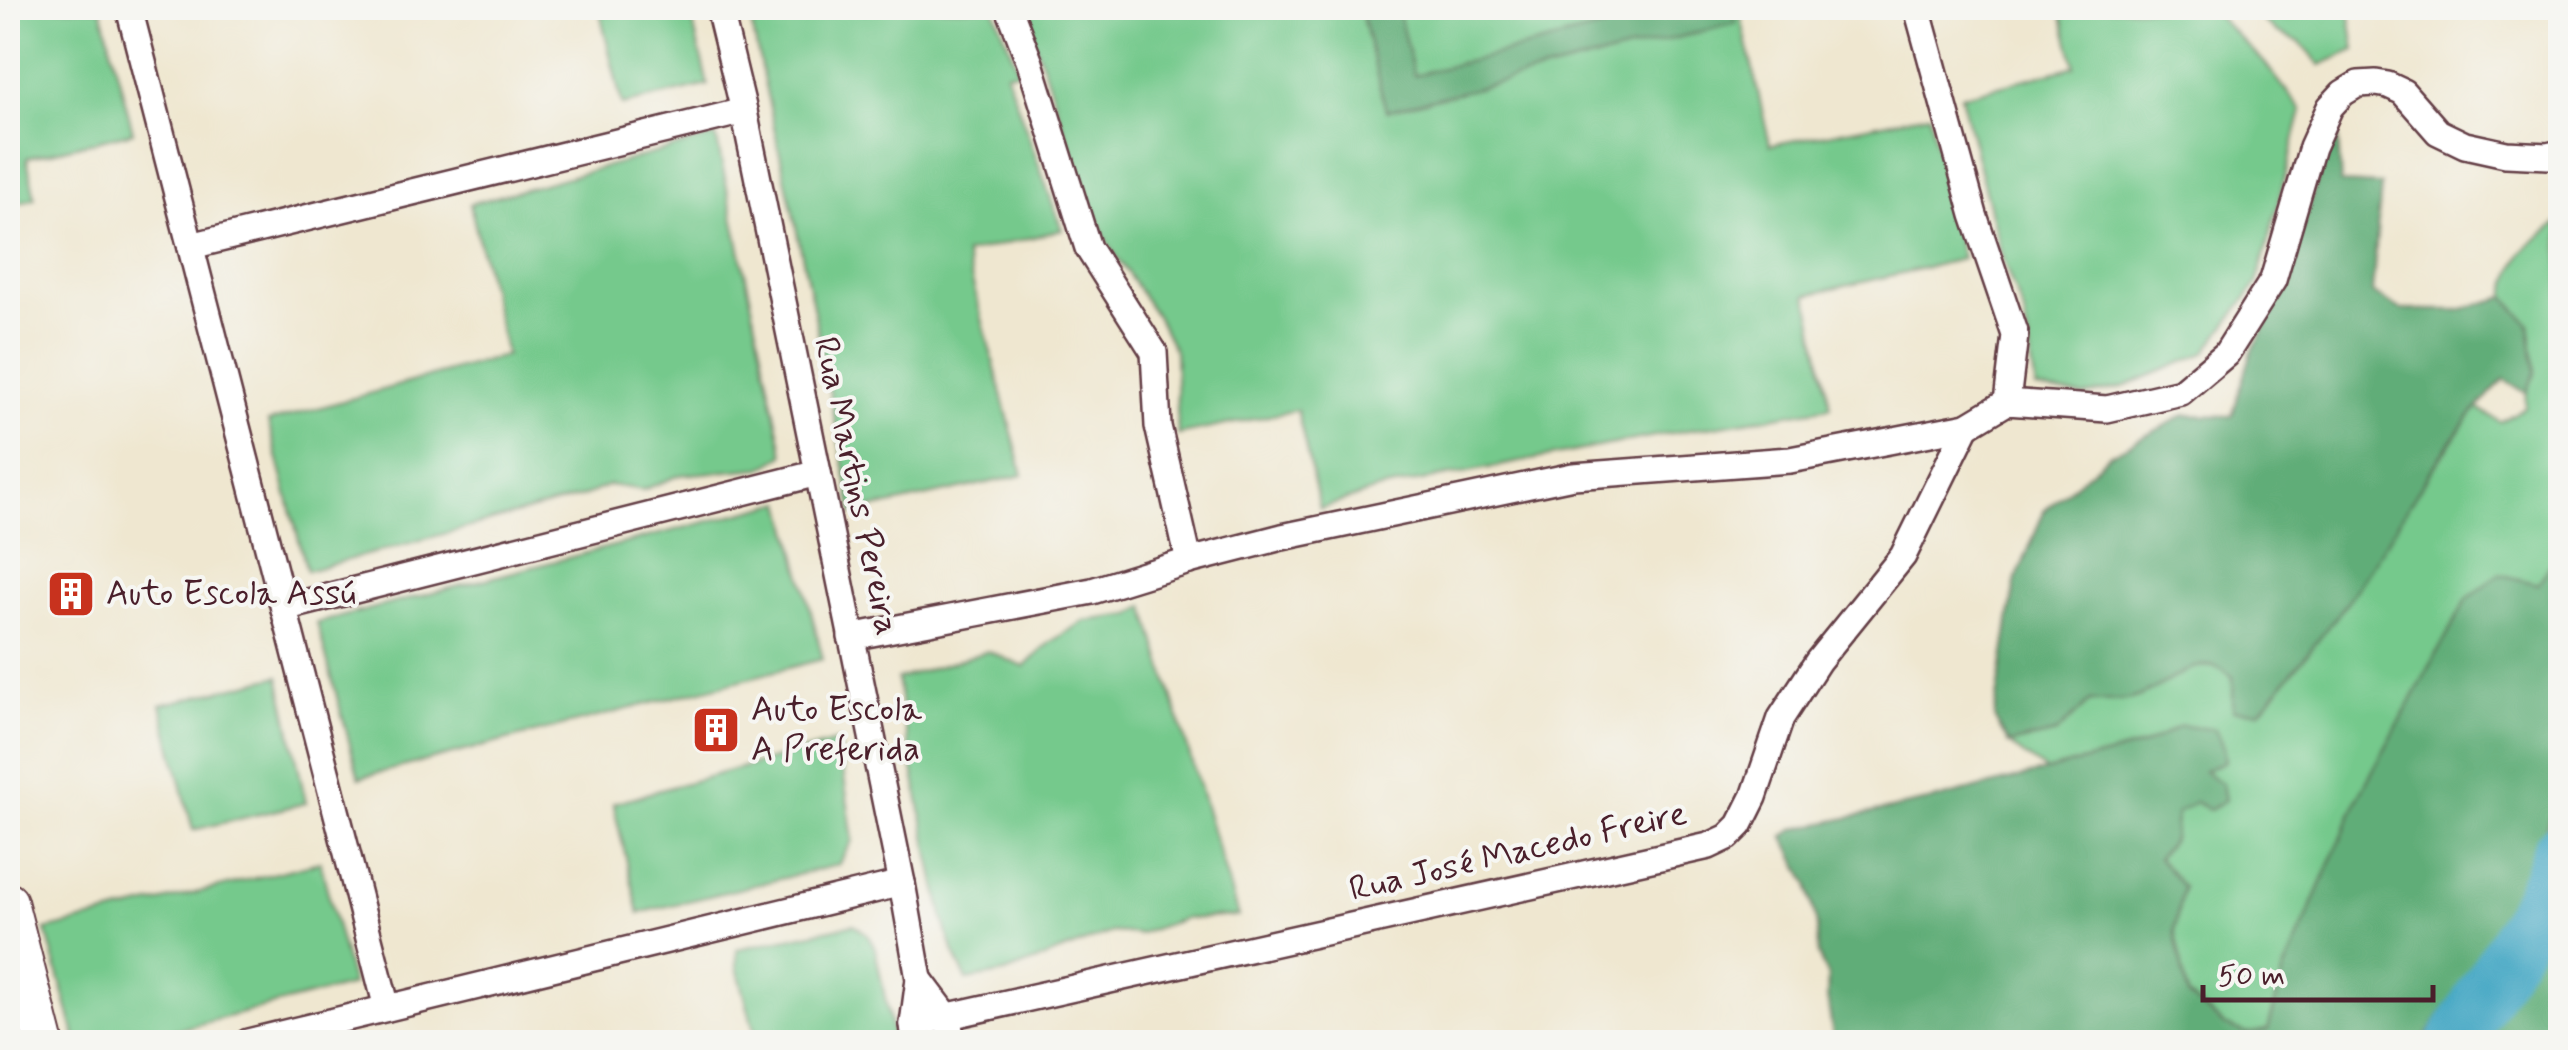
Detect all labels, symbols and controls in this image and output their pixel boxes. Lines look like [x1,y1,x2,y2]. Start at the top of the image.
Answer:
street label: Rua Martins Pereira [802,333,910,639]
building icon: Auto Escola Assú [45,568,97,620]
place label: Auto Escola Assú [106,571,356,617]
place label: Auto Escola A Preferida [751,687,923,773]
building icon: Auto Escola A Preferida [690,704,742,756]
street label: Rua José Macedo Freire [1345,791,1691,913]
scale bar [2203,940,2433,1002]
text: 50 m [2218,957,2285,996]

